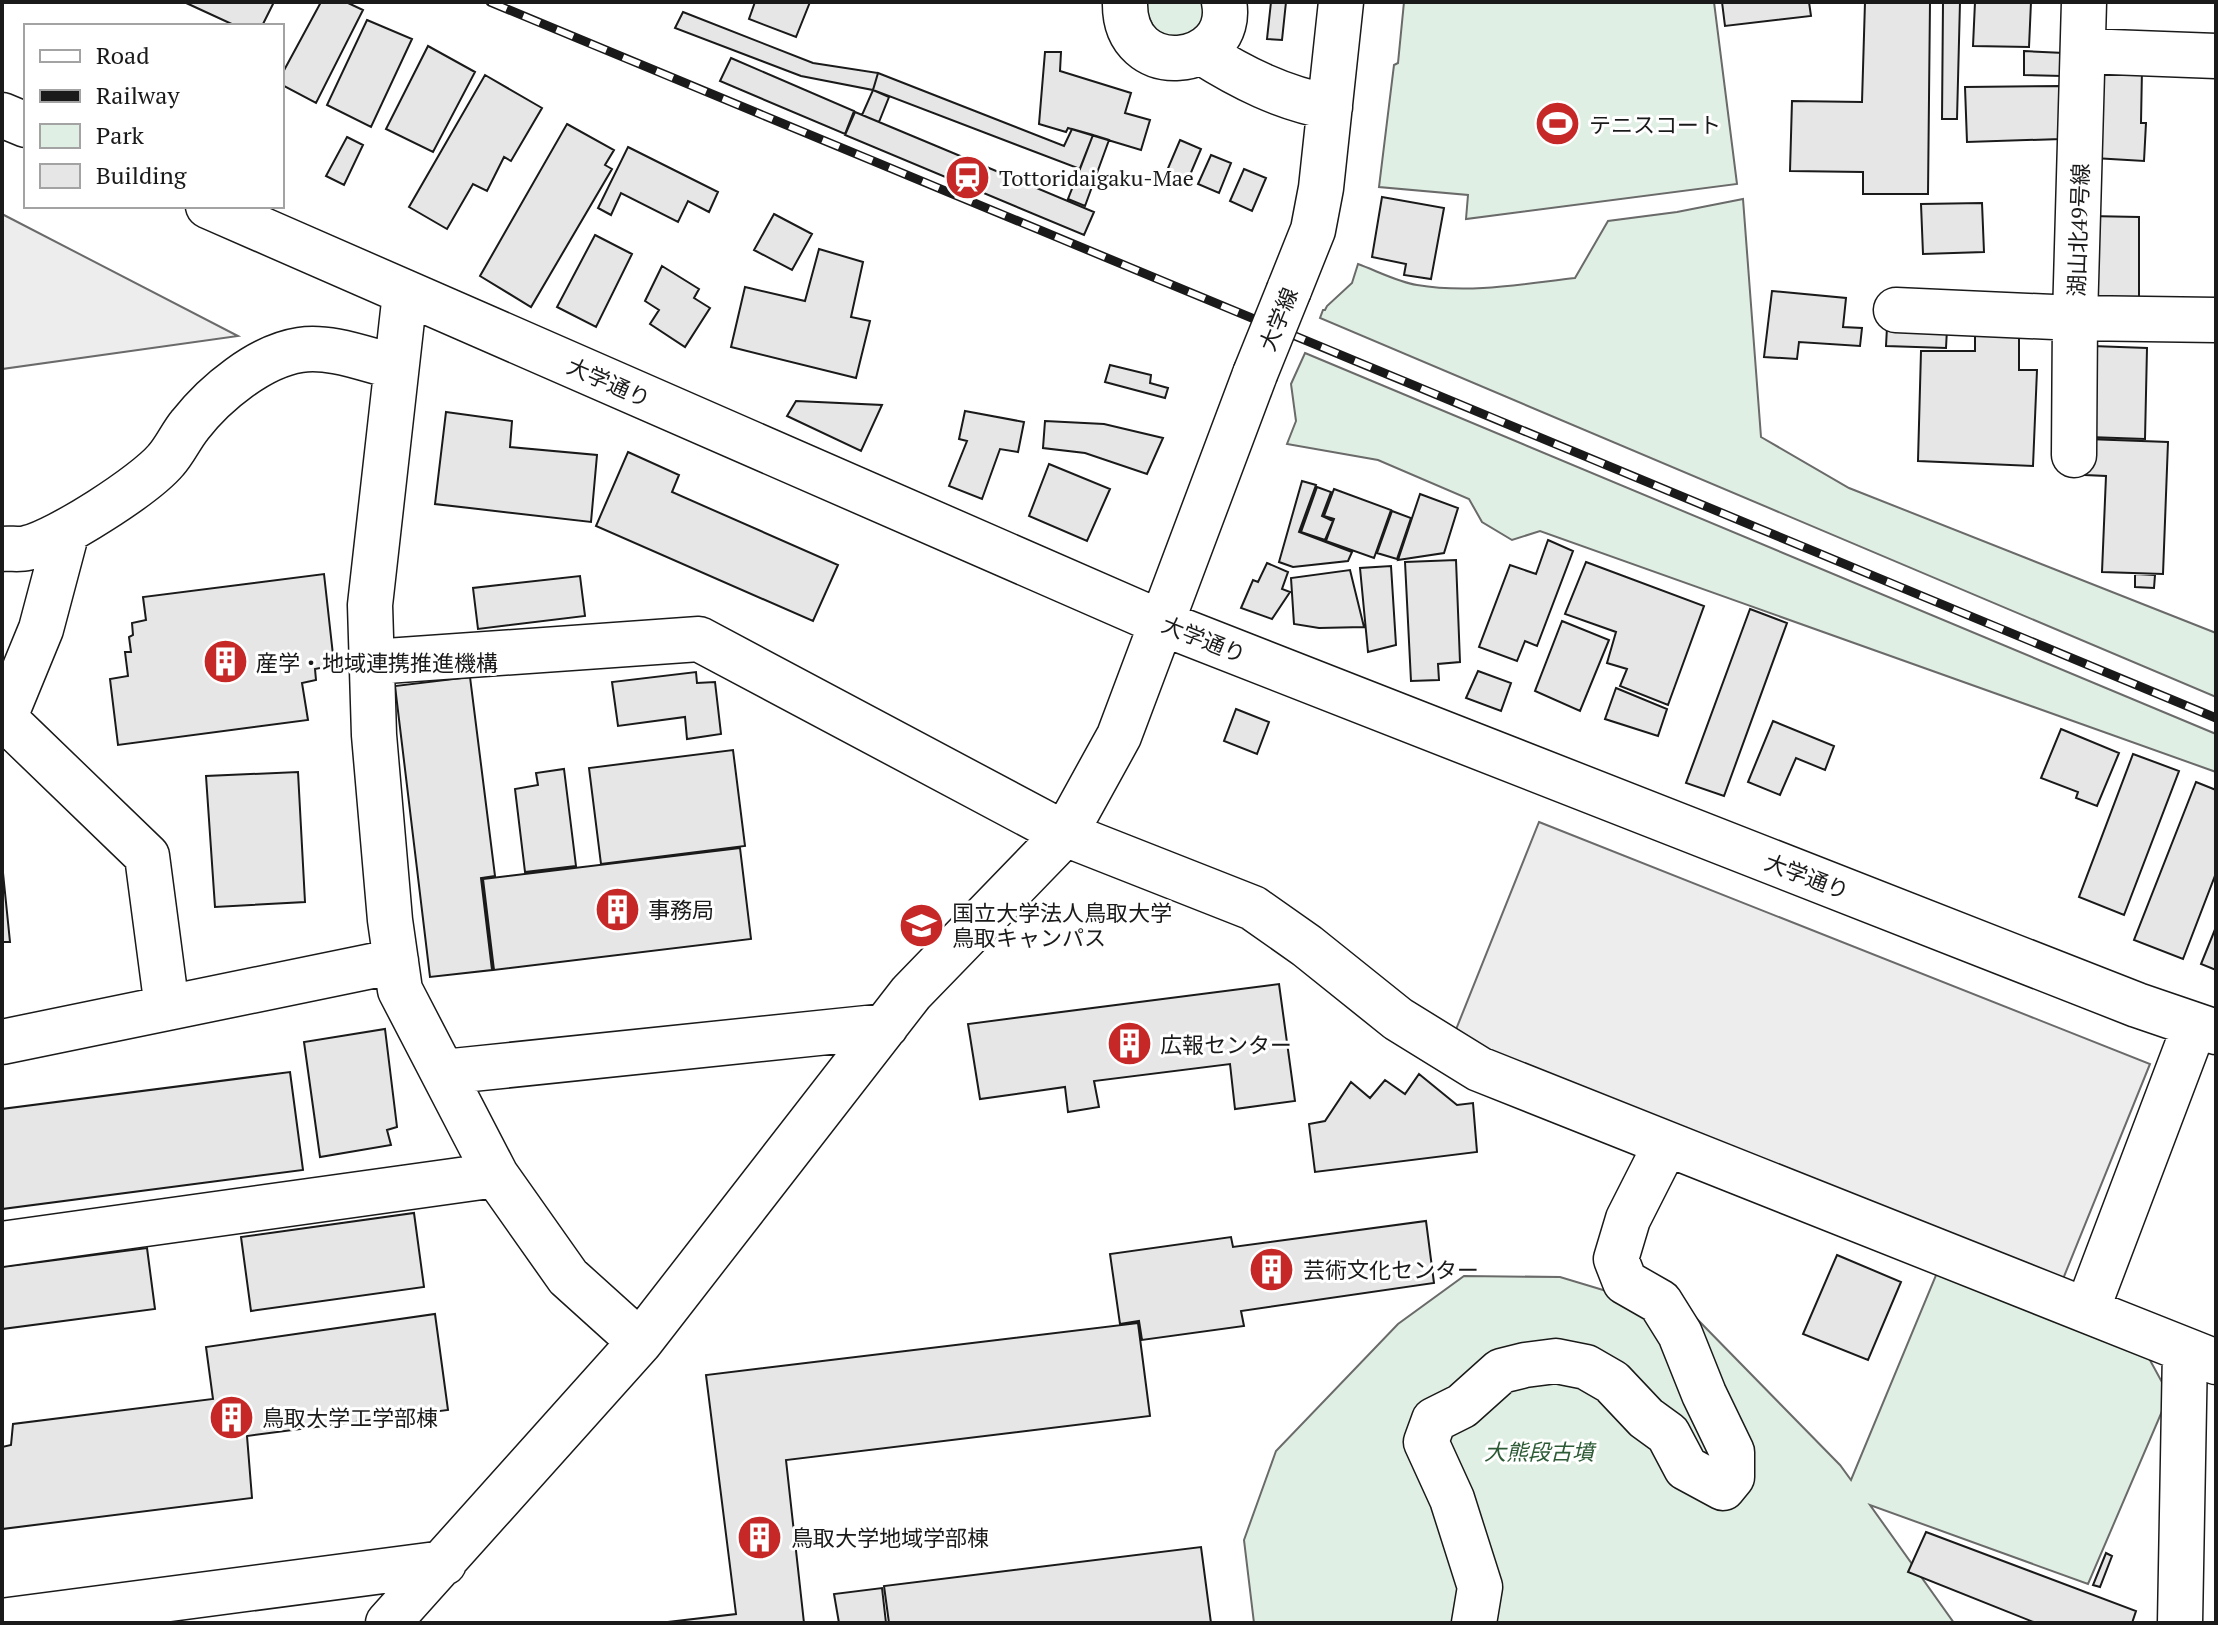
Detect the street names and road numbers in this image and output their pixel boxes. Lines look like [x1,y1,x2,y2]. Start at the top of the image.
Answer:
street label: 湖山北49号線 [2061,163,2095,297]
street label: 大学線 [1252,283,1304,355]
street label: 大学通り [563,351,655,413]
street label: 大学通り [1158,609,1250,669]
street label: 大学通り [1761,847,1853,905]

